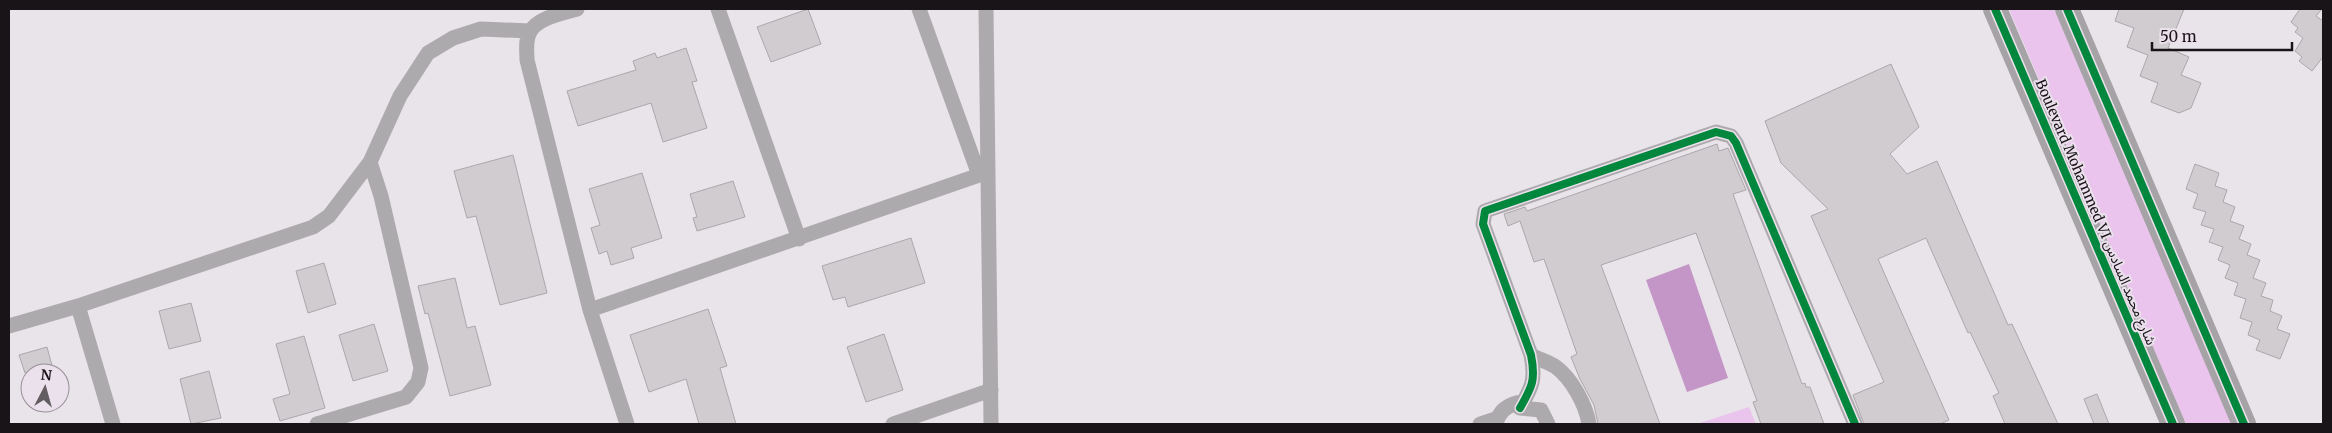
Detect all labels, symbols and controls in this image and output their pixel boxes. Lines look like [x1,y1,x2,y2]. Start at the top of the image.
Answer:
scale bar [2152,20,2292,52]
text: 50 m [2160,27,2197,46]
street label: Boulevard Mohammed VI شارع محمد السادس [2030,76,2160,349]
north arrow [20,363,70,413]
text: N [40,366,53,385]

